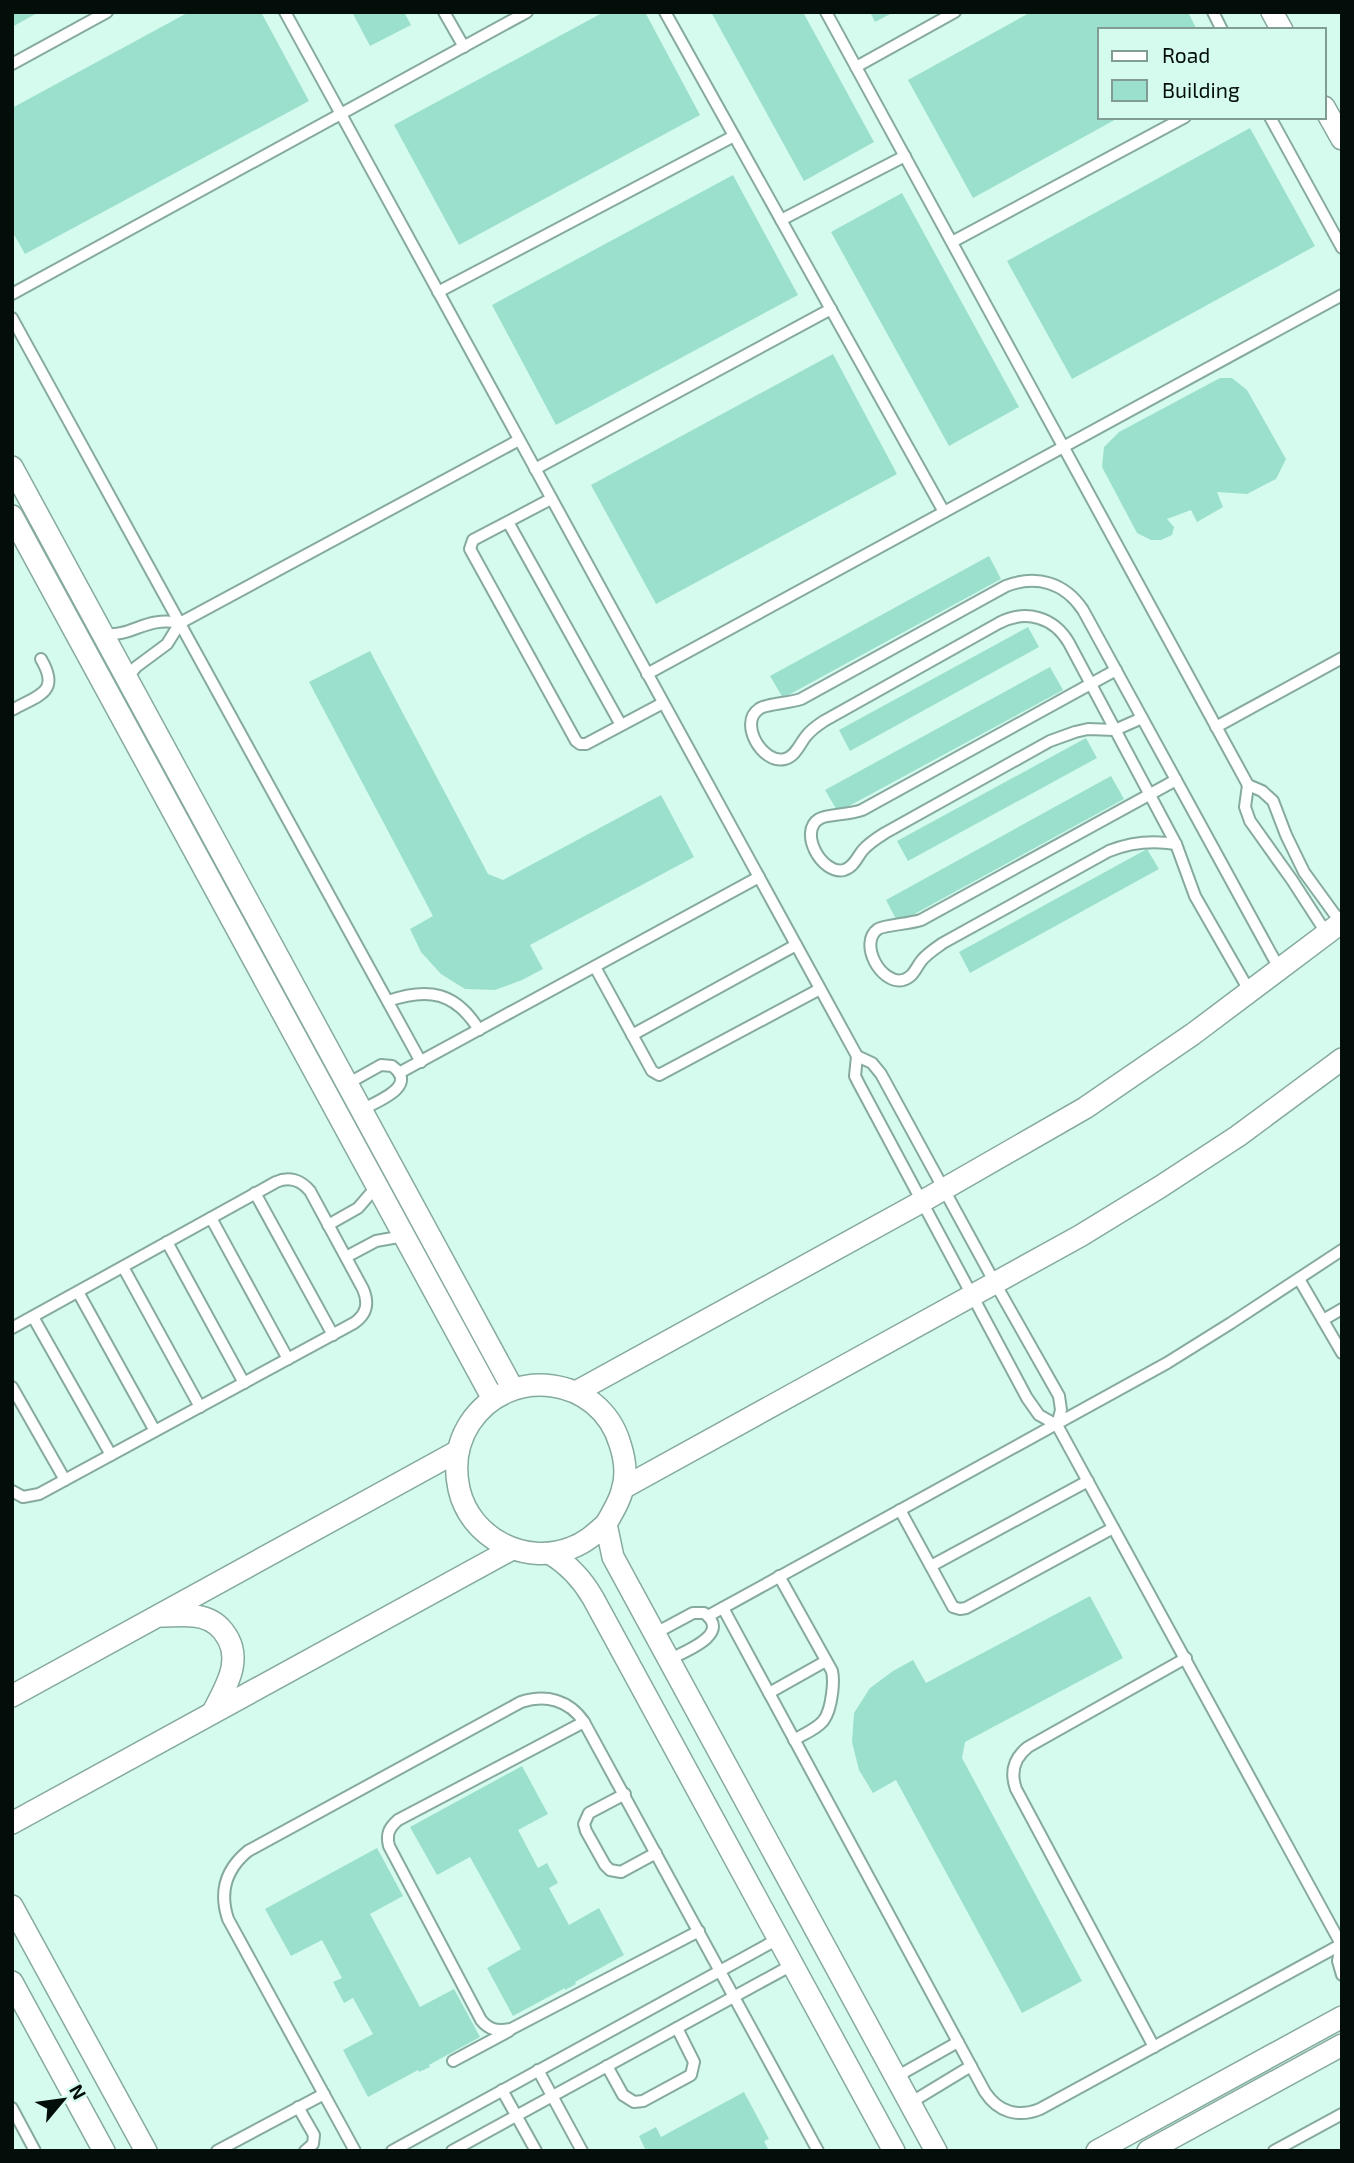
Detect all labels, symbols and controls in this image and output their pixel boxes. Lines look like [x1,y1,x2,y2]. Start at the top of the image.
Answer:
legend [1098,28,1326,119]
text: Road [1162,42,1210,67]
text: Building [1162,77,1240,102]
north arrow [28,2065,98,2135]
text: N [65,2080,92,2103]

